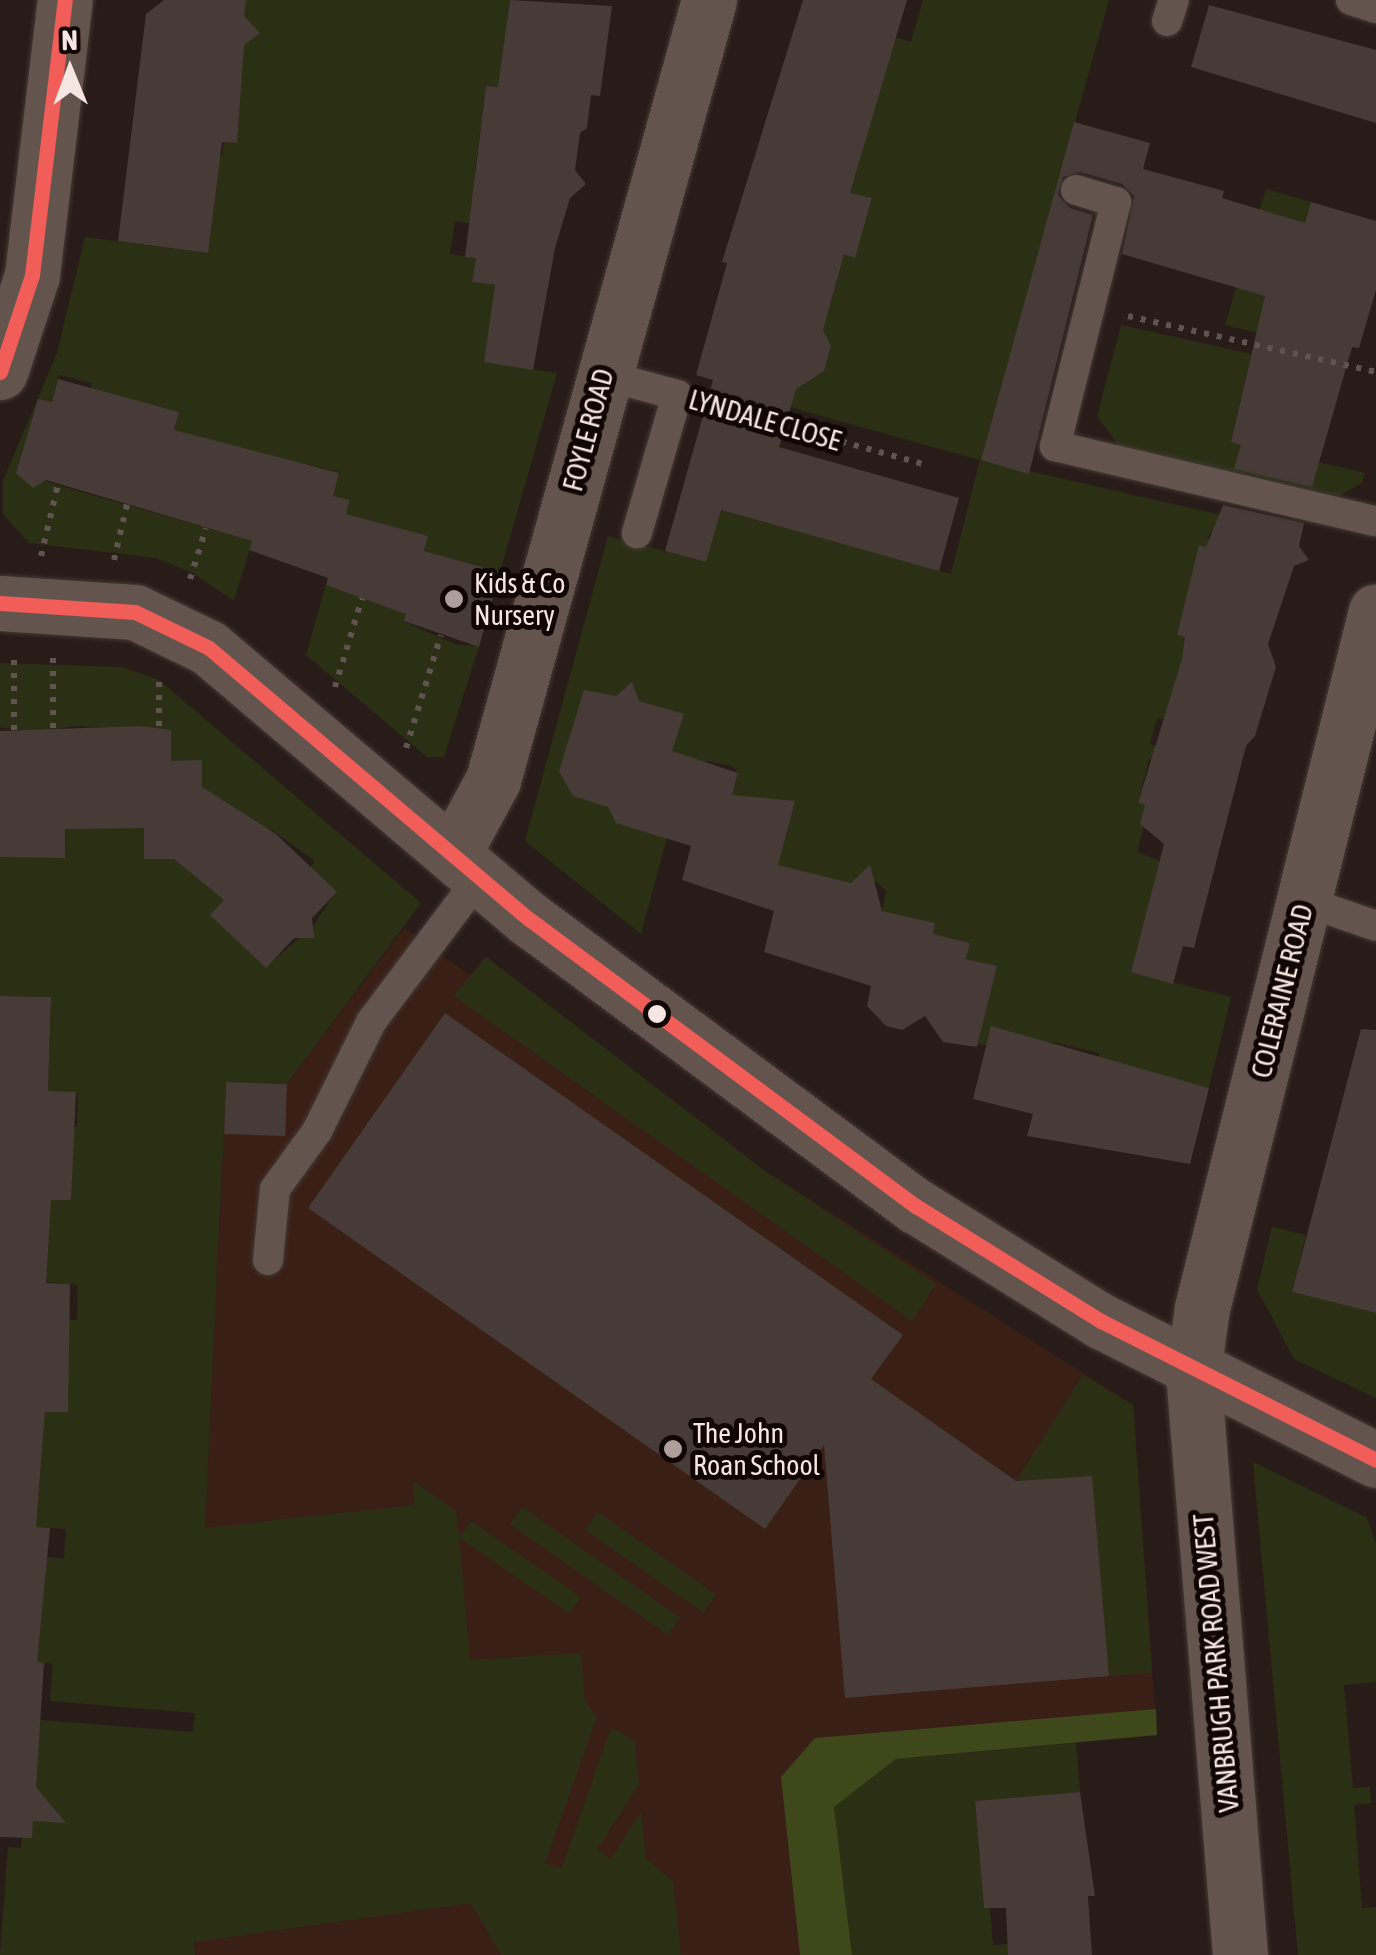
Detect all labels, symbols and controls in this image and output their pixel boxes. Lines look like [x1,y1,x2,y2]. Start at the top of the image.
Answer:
north arrow [20,20,120,120]
text: N [61,24,78,56]
street label: FOYLE ROAD [556,365,620,495]
street label: LYNDALE CLOSE [685,382,845,458]
place label: Kids & Co Nursery [474,566,565,632]
marker: Kids & Co Nursery [443,588,465,610]
street label: COLERAINE ROAD [1244,901,1320,1081]
unlabelled marker [647,1004,667,1024]
place label: The John Roan School [693,1416,820,1482]
marker: The John Roan School [662,1438,684,1460]
street label: VANBRUGH PARK ROAD WEST [1186,1512,1246,1814]

